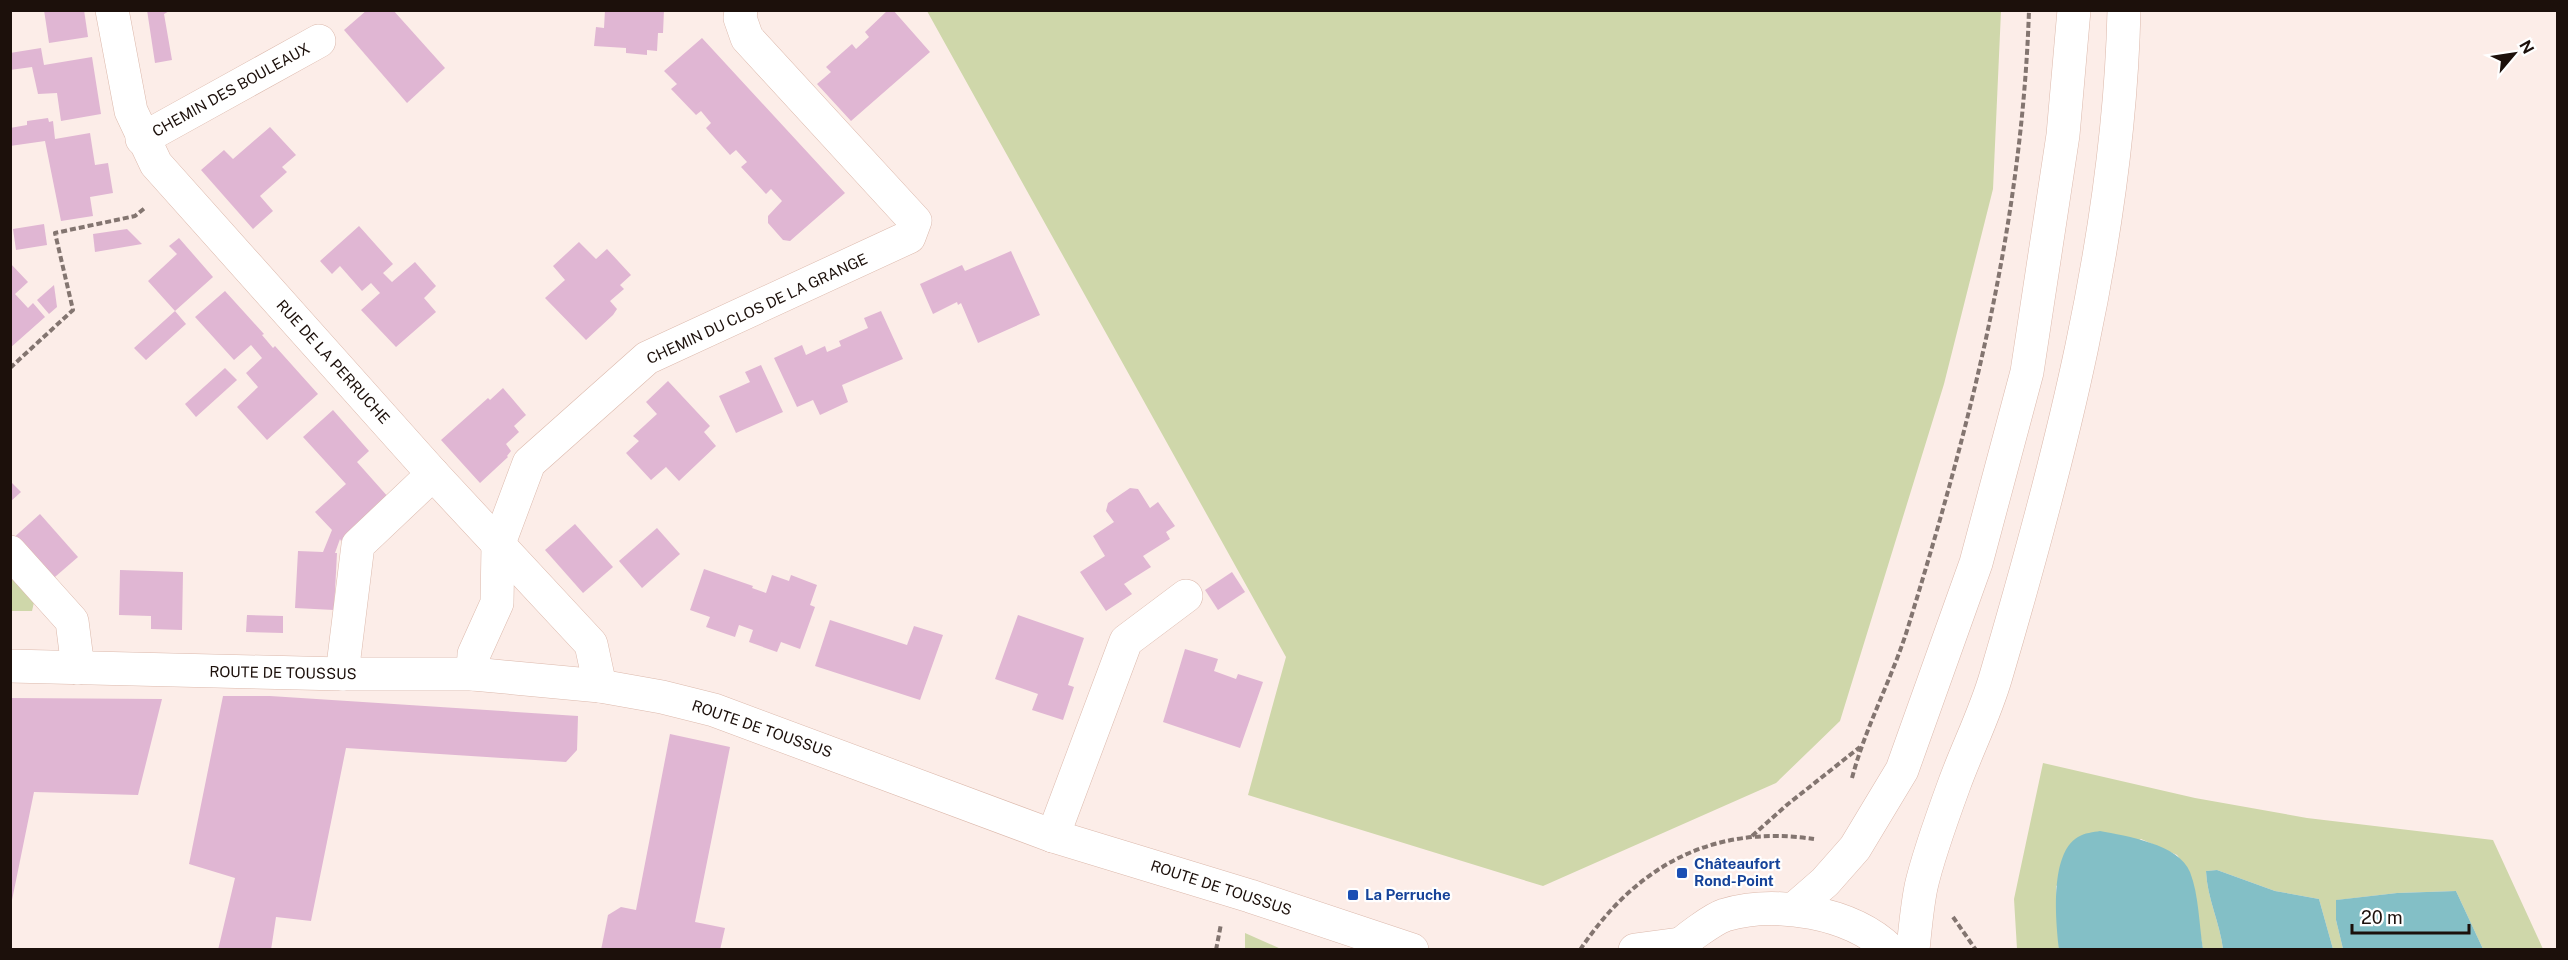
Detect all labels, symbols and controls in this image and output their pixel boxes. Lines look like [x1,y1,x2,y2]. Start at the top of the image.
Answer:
north arrow [2484,24,2544,84]
text: N [2515,37,2538,57]
street label: CHEMIN DES BOULEAUX [149,39,312,140]
street label: CHEMIN DU CLOS DE LA GRANGE [644,250,870,367]
street label: RUE DE LA PERRUCHE [273,296,393,427]
street label: ROUTE DE TOUSSUS [209,663,357,682]
street label: ROUTE DE TOUSSUS [690,697,835,761]
place label: Châteaufort Rond-Point [1694,855,1781,889]
street label: ROUTE DE TOUSSUS [1148,857,1294,918]
marker: Châteaufort Rond-Point [1675,866,1689,880]
place label: La Perruche [1365,886,1451,903]
marker: La Perruche [1346,888,1360,902]
scale bar [2352,897,2469,935]
text: 20 m [2361,907,2403,928]

